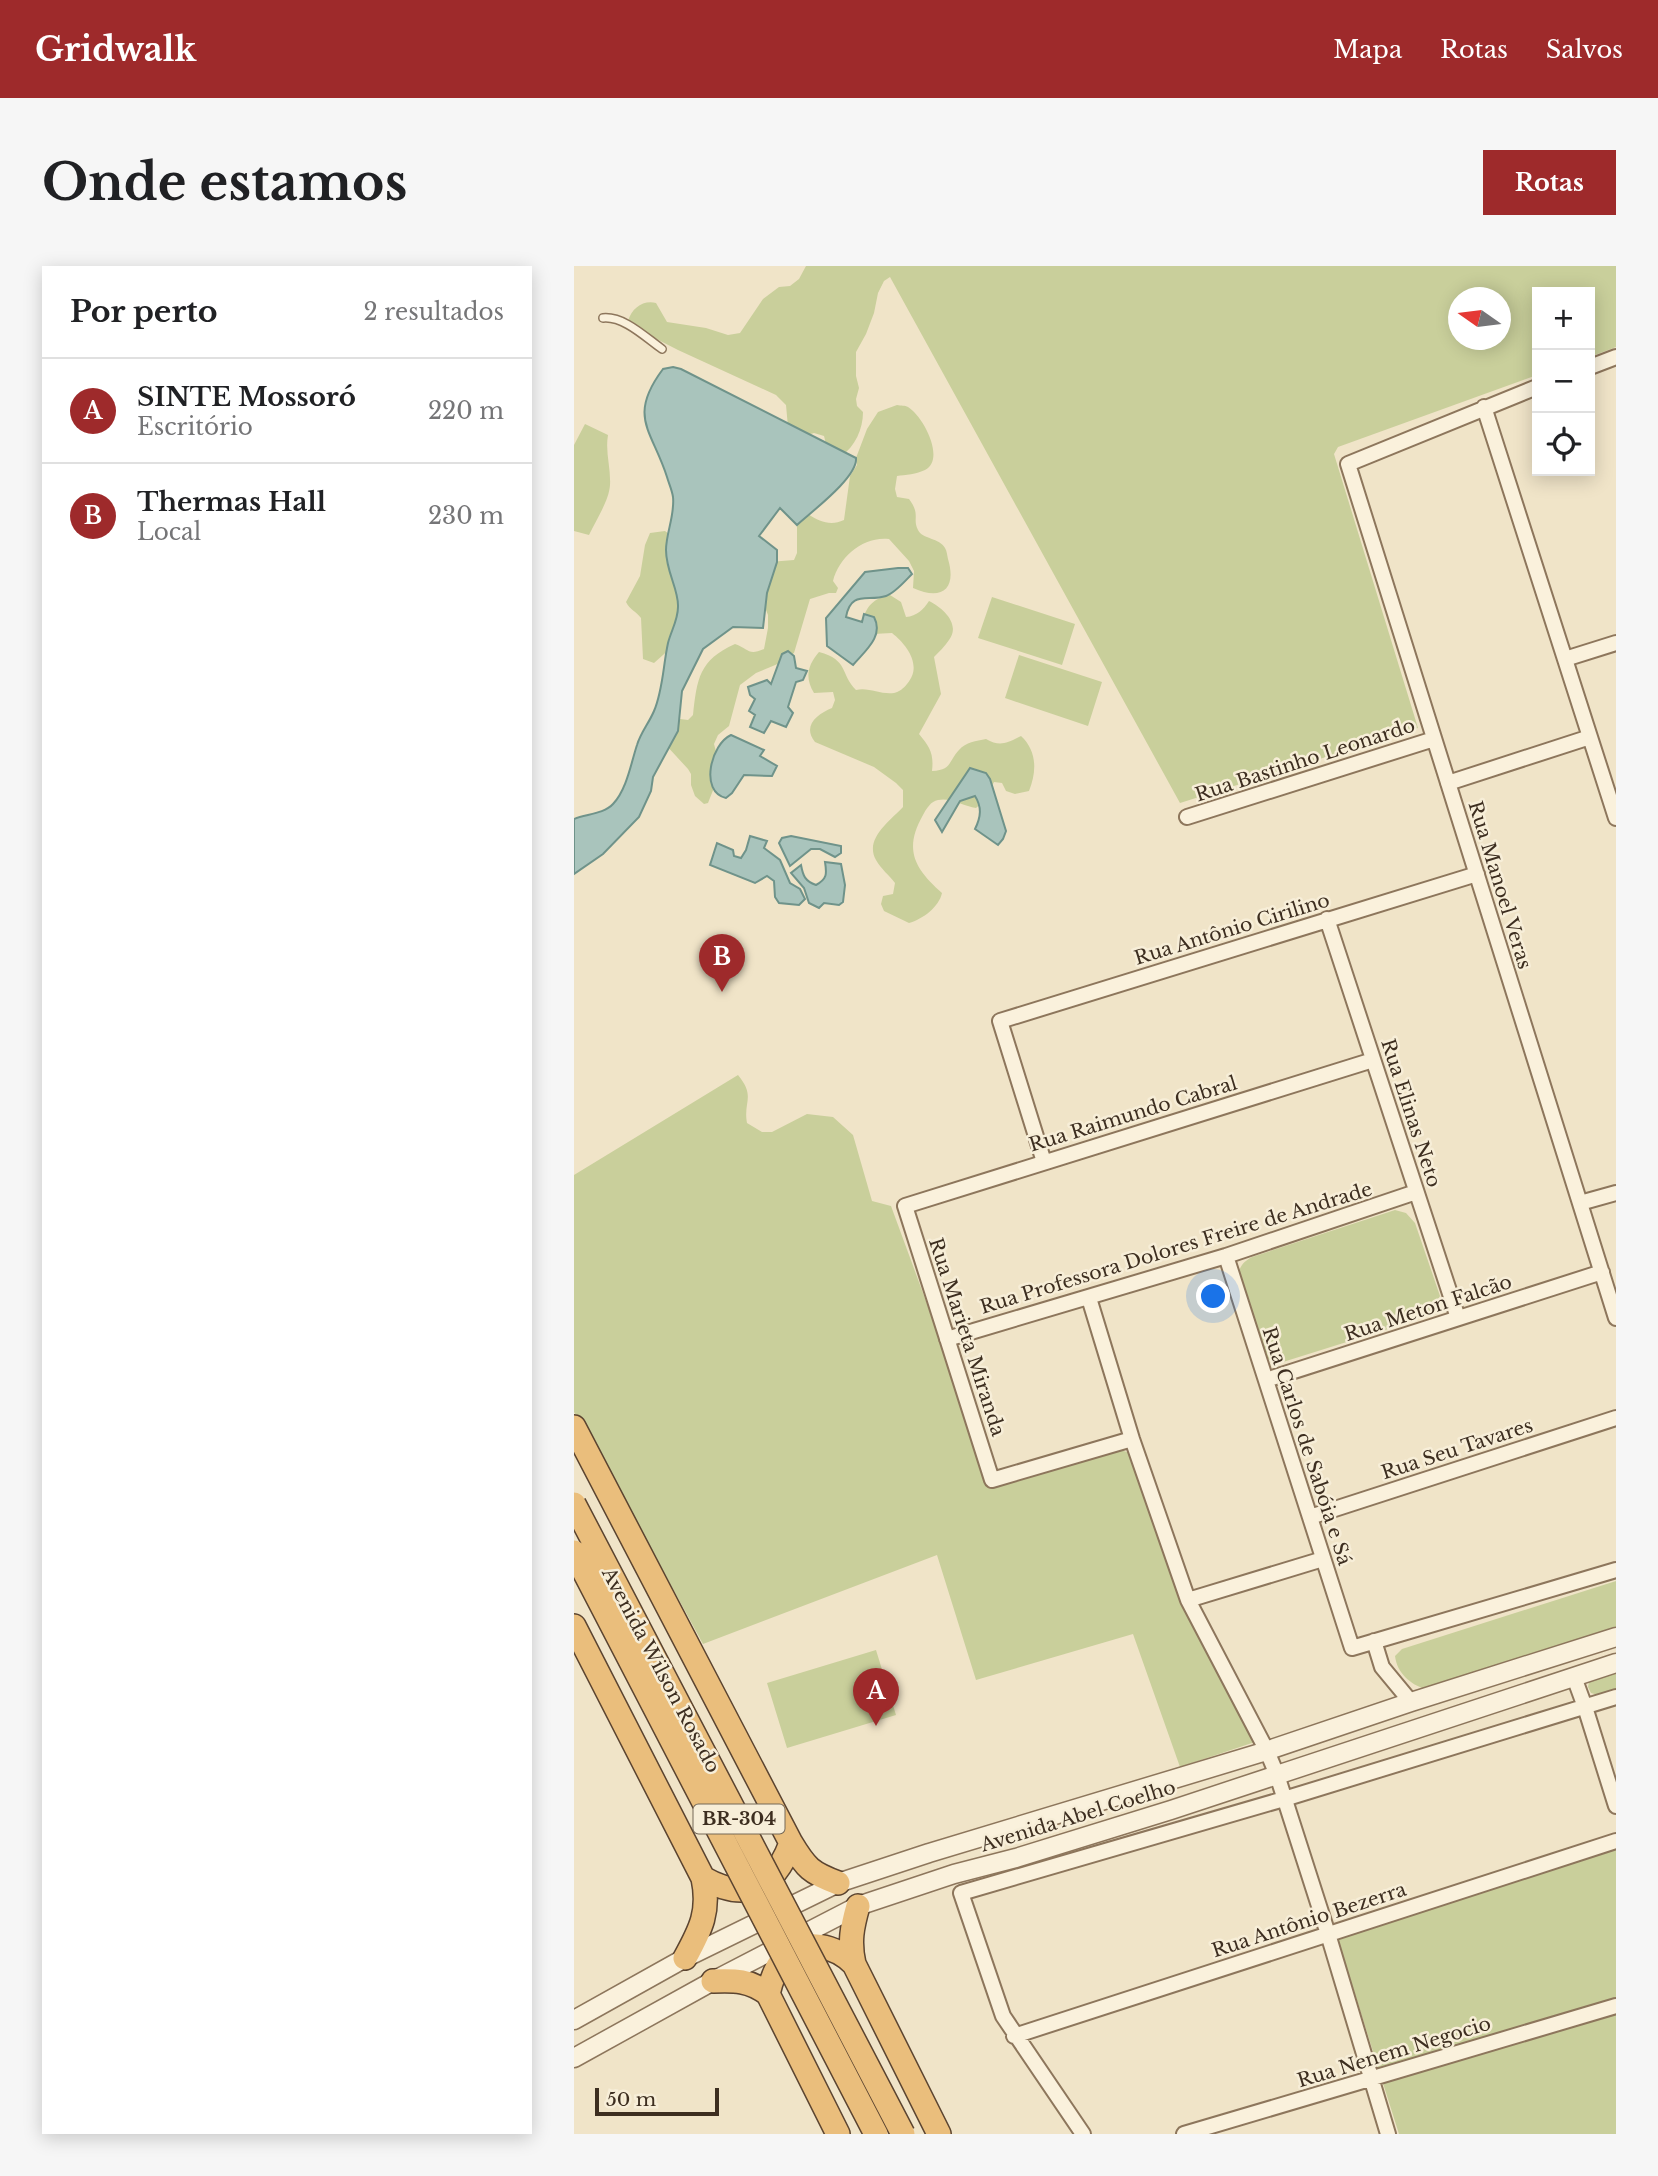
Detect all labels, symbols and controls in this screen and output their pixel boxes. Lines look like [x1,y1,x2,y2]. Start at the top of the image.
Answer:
text: Gridwalk [35,29,196,70]
text: Mapa [1333,35,1402,64]
text: Rotas [1440,35,1508,64]
text: Salvos [1546,35,1623,64]
button: Rotas [1483,150,1616,215]
text: Onde estamos [42,152,407,213]
north arrow [1448,287,1511,350]
map controls [1532,287,1595,476]
button: + [1532,287,1595,350]
text: Por perto [70,293,218,330]
text: 2 resultados [364,298,504,326]
button: − [1532,350,1595,413]
text: SINTE Mossoró [137,381,356,413]
text: A [84,397,102,425]
text: 220 m [428,397,504,425]
text: Escritório [137,413,253,441]
button: locate [1532,413,1595,476]
text: Thermas Hall [137,486,326,518]
text: B [84,502,102,530]
text: 230 m [428,502,504,530]
text: Local [137,518,201,546]
street label: Rua Bastinho Leonardo [1192,714,1418,806]
street label: Rua Manoel Veras [1464,798,1536,972]
street label: Rua Antônio Cirilino [1132,888,1332,970]
pin: B [699,934,745,992]
street label: Rua Elinas Neto [1376,1036,1446,1190]
street label: Rua Raimundo Cabral [1026,1071,1240,1157]
street label: Rua Professora Dolores Freire de Andrade [977,1177,1375,1319]
street label: Rua Marieta Miranda [924,1235,1010,1440]
street label: Rua Meton Falcão [1341,1270,1515,1346]
your location [1196,1279,1230,1313]
street label: Rua Carlos de Sabóia e Sá [1258,1324,1357,1568]
street label: Rua Seu Tavares [1378,1414,1536,1484]
street label: Avenida Wilson Rosado [597,1563,725,1777]
pin: A [853,1668,899,1726]
street label: Avenida Abel Coelho [977,1775,1178,1857]
road number: BR-304 [694,1804,784,1834]
street label: Rua Antônio Bezerra [1209,1878,1410,1962]
street label: Rua Nenem Negocio [1295,2012,1493,2092]
scale bar [595,2085,719,2117]
text: 50 m [606,2088,656,2111]

